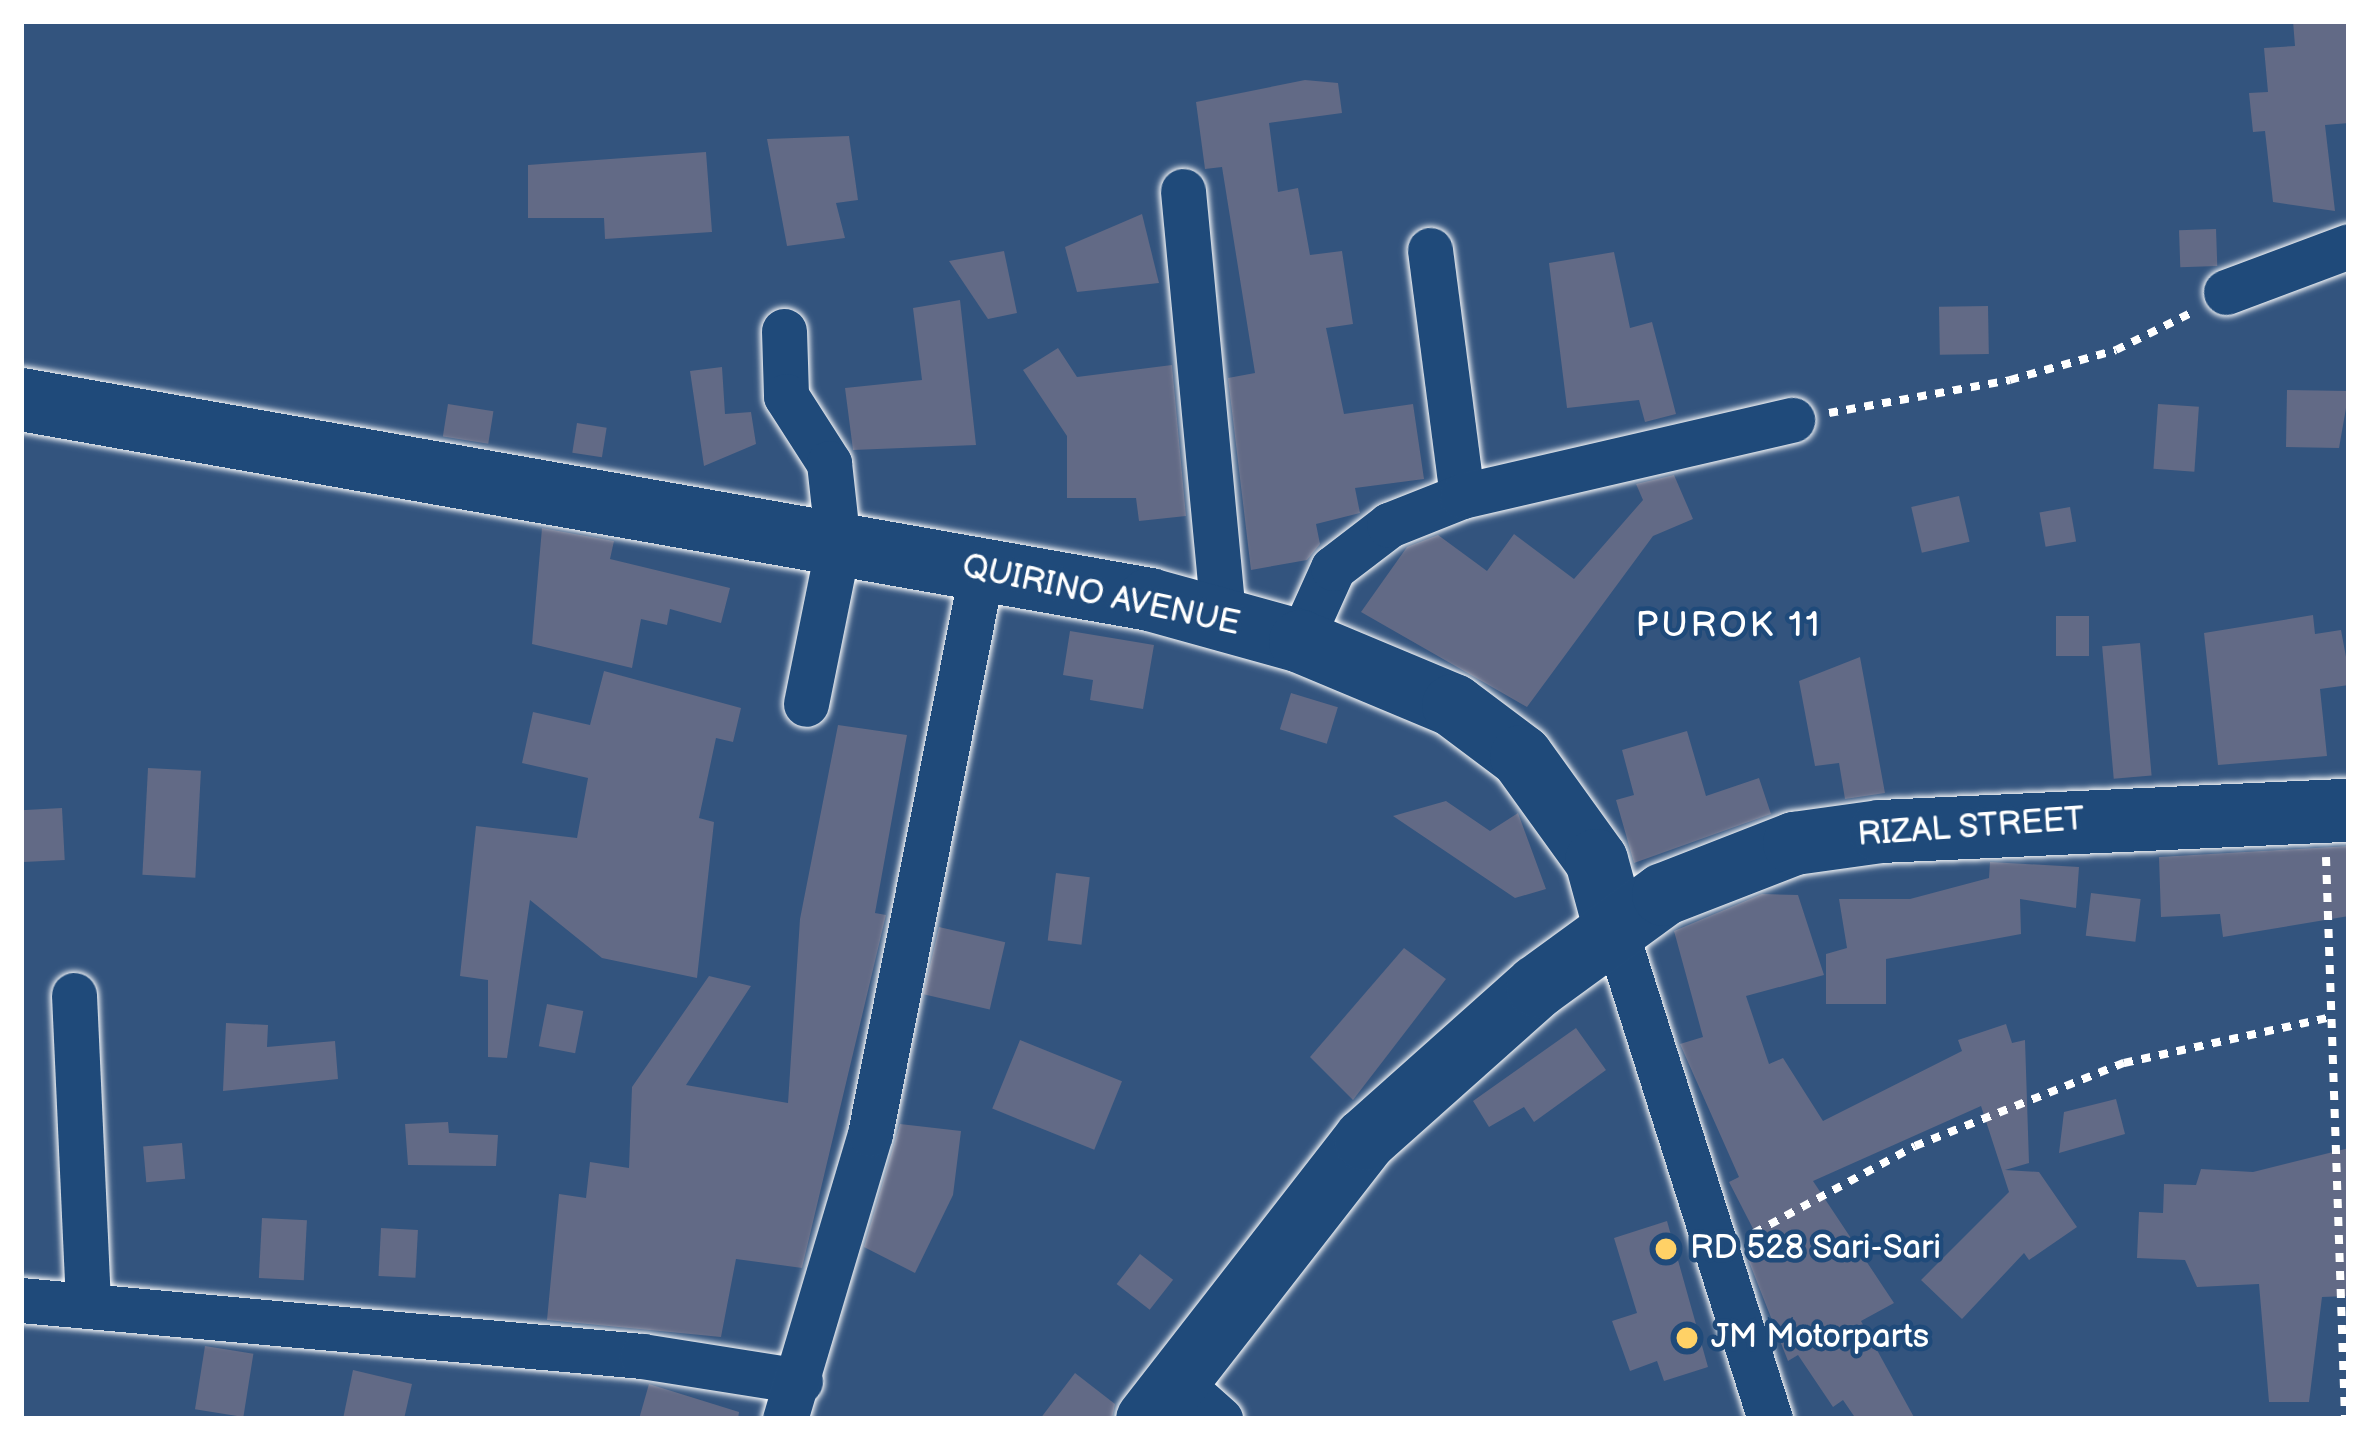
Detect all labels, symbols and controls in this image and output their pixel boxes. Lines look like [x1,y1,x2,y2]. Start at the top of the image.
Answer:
street label: QUIRINO AVENUE [959,547,1243,645]
district label: PUROK 11 [1636,604,1822,648]
street label: RIZAL STREET [1856,800,2086,856]
place label: RD 528 Sari-Sari [1690,1229,1942,1269]
marker: RD 528 Sari-Sari [1653,1236,1679,1262]
place label: JM Motorparts [1711,1318,1929,1358]
marker: JM Motorparts [1674,1325,1700,1351]

